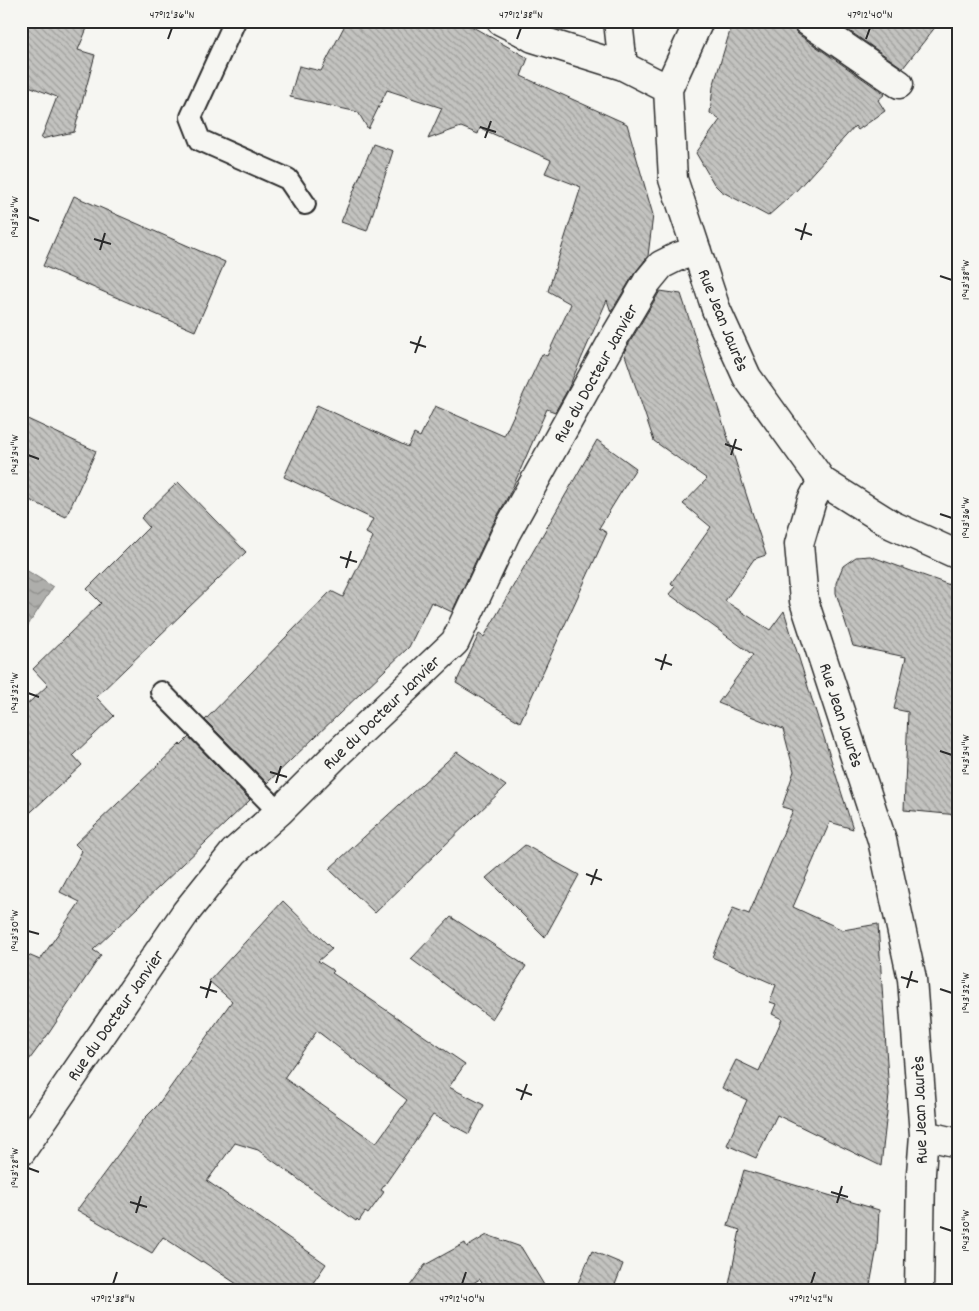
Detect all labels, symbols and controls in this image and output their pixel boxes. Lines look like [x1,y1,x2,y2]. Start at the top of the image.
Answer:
text: 47°12'36"N [149,7,195,24]
text: 47°12'38"N [499,7,543,24]
text: 47°12'40"N [847,7,893,24]
text: 1°43'36"W [7,196,24,238]
text: 1°43'38"W [958,260,975,300]
street label: Rue Jean Jaurès [690,266,754,376]
street label: Rue du Docteur Janvier [549,300,646,448]
text: 1°43'34"W [7,435,24,475]
text: 1°43'36"W [958,497,975,539]
street label: Rue du Docteur Janvier [318,651,447,777]
street label: Rue Jean Jaurès [811,660,868,771]
text: 1°43'32"W [7,672,24,713]
text: 1°43'34"W [958,735,975,775]
text: 1°43'30"W [7,910,24,952]
street label: Rue du Docteur Janvier [62,945,172,1087]
text: 1°43'32"W [958,972,975,1013]
street label: Rue Jean Jaurès [907,1055,936,1165]
text: 1°43'28"W [7,1148,24,1188]
text: 1°43'30"W [958,1210,975,1252]
text: 47°12'38"N [91,1291,135,1308]
text: 47°12'40"N [439,1291,485,1308]
text: 47°12'42"N [789,1291,833,1308]

